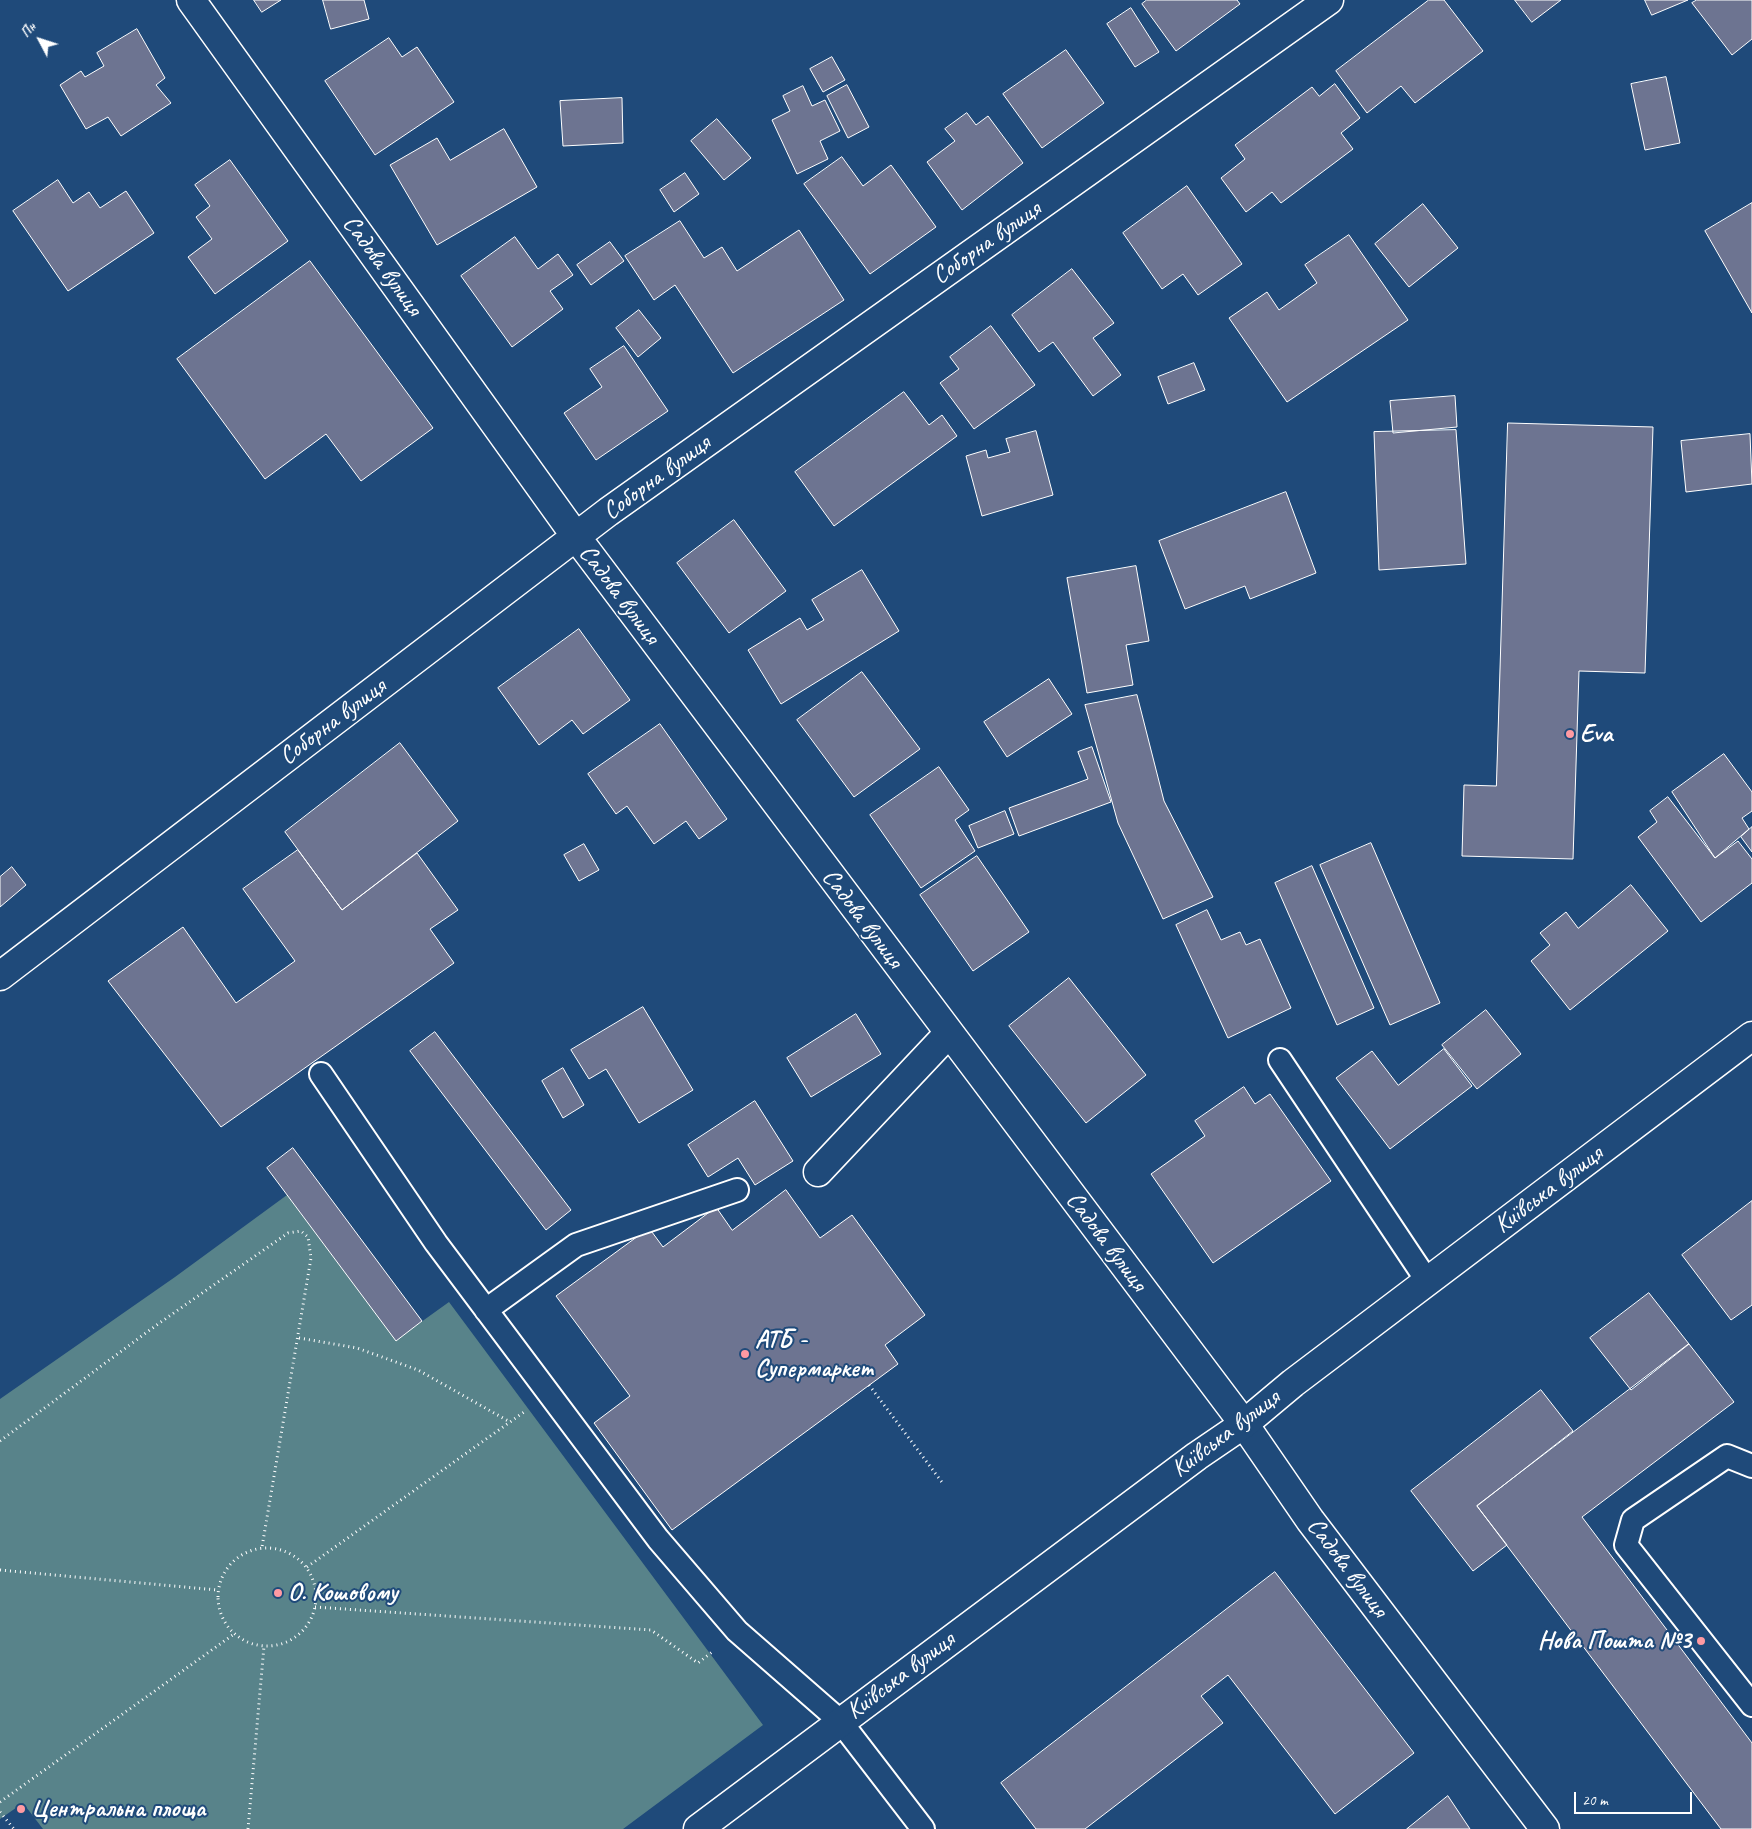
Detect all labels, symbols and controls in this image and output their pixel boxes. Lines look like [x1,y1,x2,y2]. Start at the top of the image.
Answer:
north arrow [15,15,65,65]
text: Пн [17,19,39,41]
street label: Соборна вулиця [927,195,1047,291]
street label: Садова вулиця [335,210,429,322]
street label: Соборна вулиця [597,429,717,527]
street label: Садова вулиця [572,539,666,651]
street label: Соборна вулиця [274,672,392,772]
place label: Eva [1580,719,1612,749]
marker: Eva [1564,728,1576,740]
street label: Садова вулиця [815,863,909,975]
street label: Київська вулиця [1489,1139,1609,1241]
street label: Садова вулиця [1059,1186,1153,1298]
place label: АТБ - Супермаркет [755,1325,874,1384]
marker: АТБ - Супермаркет [739,1348,751,1360]
street label: Київська вулиця [1166,1383,1286,1485]
street label: Садова вулиця [1300,1512,1394,1624]
place label: О. Кошовому [288,1578,397,1608]
marker: О. Кошовому [272,1587,284,1599]
street label: Київська вулиця [841,1625,961,1727]
place label: Нова Пошта №3 [1538,1626,1691,1656]
marker: Нова Пошта №3 [1695,1635,1707,1647]
scale bar [1577,1782,1694,1814]
text: 20 m [1582,1791,1608,1810]
place label: Центральна площа [31,1794,205,1824]
marker: Центральна площа [15,1803,27,1815]

